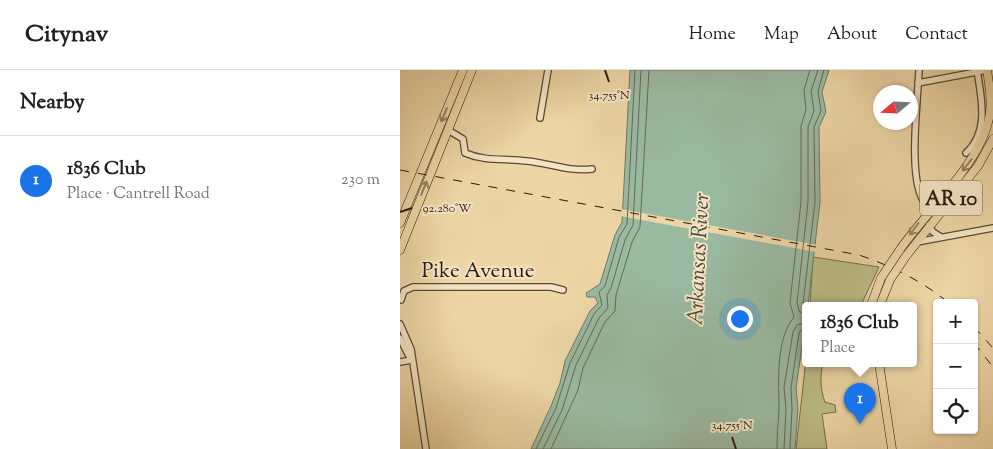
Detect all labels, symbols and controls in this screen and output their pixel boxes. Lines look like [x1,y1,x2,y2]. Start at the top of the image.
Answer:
text: Citynav [25,18,108,52]
text: Home [689,22,736,48]
text: Map [764,22,799,48]
text: About [827,22,877,48]
text: Contact [905,22,968,48]
north arrow [873,85,918,130]
text: 34.755°N [589,87,630,105]
text: Nearby [20,88,85,118]
one-way arrow [439,107,449,122]
text: 1836 Club [67,156,146,183]
one-way arrow [961,158,972,171]
text: 1 [33,169,39,192]
text: 230 m [341,169,380,192]
road number: AR 10 [920,180,982,216]
one-way arrow [420,181,430,196]
text: Place · Cantrell Road [67,183,210,206]
water label: Arkansas River [681,192,719,326]
text: 92.280°W [423,200,472,218]
one-way arrow [909,222,920,235]
street label: Pike Avenue [422,257,534,287]
map controls [933,299,978,434]
button: + [933,299,978,344]
popup [802,302,917,367]
your location [727,306,753,332]
text: 1836 Club [820,310,899,337]
text: Place [820,337,856,360]
button: − [933,344,978,389]
pin: 1 [844,383,876,424]
button: locate [933,389,978,434]
text: 34.755°N [712,417,753,435]

